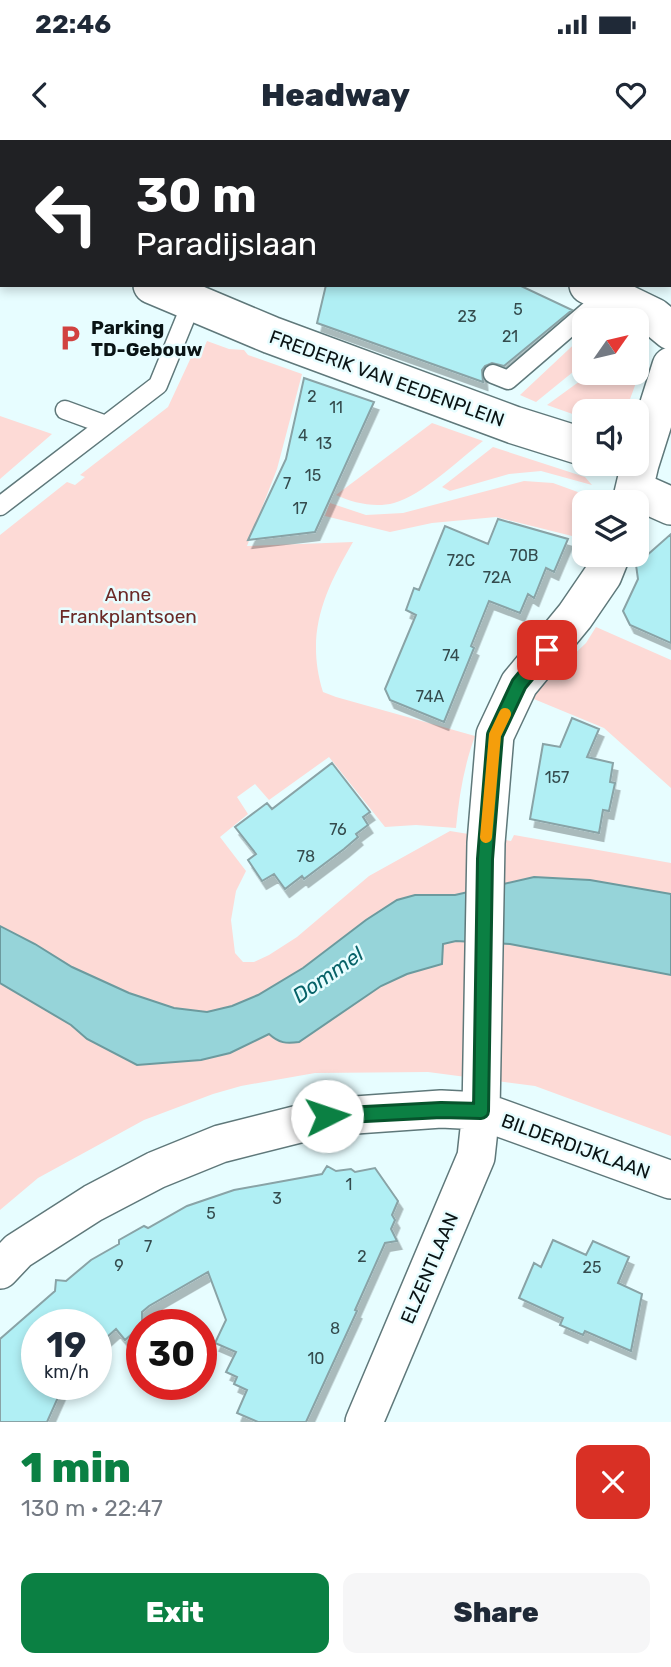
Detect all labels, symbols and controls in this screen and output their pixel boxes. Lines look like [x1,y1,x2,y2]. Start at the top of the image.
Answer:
text: 22:46 [35,9,111,40]
icon: back [21,76,59,114]
text: Headway [261,76,410,114]
icon: heart [612,76,650,114]
text: 30 m [136,166,257,224]
icon: left [21,168,112,259]
text: Paradijslaan [136,225,317,263]
house number: 5 [513,300,523,319]
house number: 23 [457,307,477,326]
north arrow [572,308,649,385]
map controls [572,308,649,567]
place label: Parking TD-Gebouw [91,316,202,361]
parking icon: Parking TD-Gebouw [55,323,85,353]
street label: FREDERIK VAN EEDENPLEIN [266,325,507,432]
house number: 21 [502,327,518,346]
house number: 2 [307,387,317,406]
house number: 11 [329,398,343,417]
button: sound [572,399,649,476]
house number: 4 [298,426,308,445]
house number: 13 [316,434,332,453]
house number: 15 [305,466,321,485]
house number: 7 [283,474,291,493]
button: layers [572,490,649,567]
house number: 17 [292,499,308,518]
house number: 70B [509,546,539,565]
house number: 72C [447,551,475,570]
house number: 72A [483,568,511,587]
park label: Anne Frankplantsoen [59,583,197,628]
pin [517,620,577,680]
icon: arrive [528,631,566,669]
house number: 74 [442,646,460,665]
house number: 74A [416,687,444,706]
house number: 157 [545,768,569,787]
house number: 76 [329,820,347,839]
house number: 78 [297,847,315,866]
water label: Dommel [287,941,369,1008]
position arrow [290,1079,364,1153]
street label: BILDERDIJKLAAN [498,1109,653,1184]
house number: 1 [346,1175,352,1194]
house number: 3 [272,1189,282,1208]
house number: 5 [206,1204,216,1223]
street label: ELZENTLAAN [396,1209,463,1327]
house number: 7 [144,1237,152,1256]
house number: 2 [357,1247,367,1266]
house number: 9 [114,1256,124,1275]
house number: 25 [583,1258,601,1277]
speed limit sign: 30 [126,1309,217,1400]
house number: 8 [330,1319,340,1338]
text: 19 [47,1324,86,1366]
house number: 10 [307,1349,325,1368]
text: km/h [44,1361,89,1383]
text: 1 min [21,1443,131,1493]
button: close [576,1445,650,1519]
text: 130 m · 22:47 [21,1494,163,1522]
button: Exit [21,1573,329,1653]
button: Share [343,1573,650,1653]

